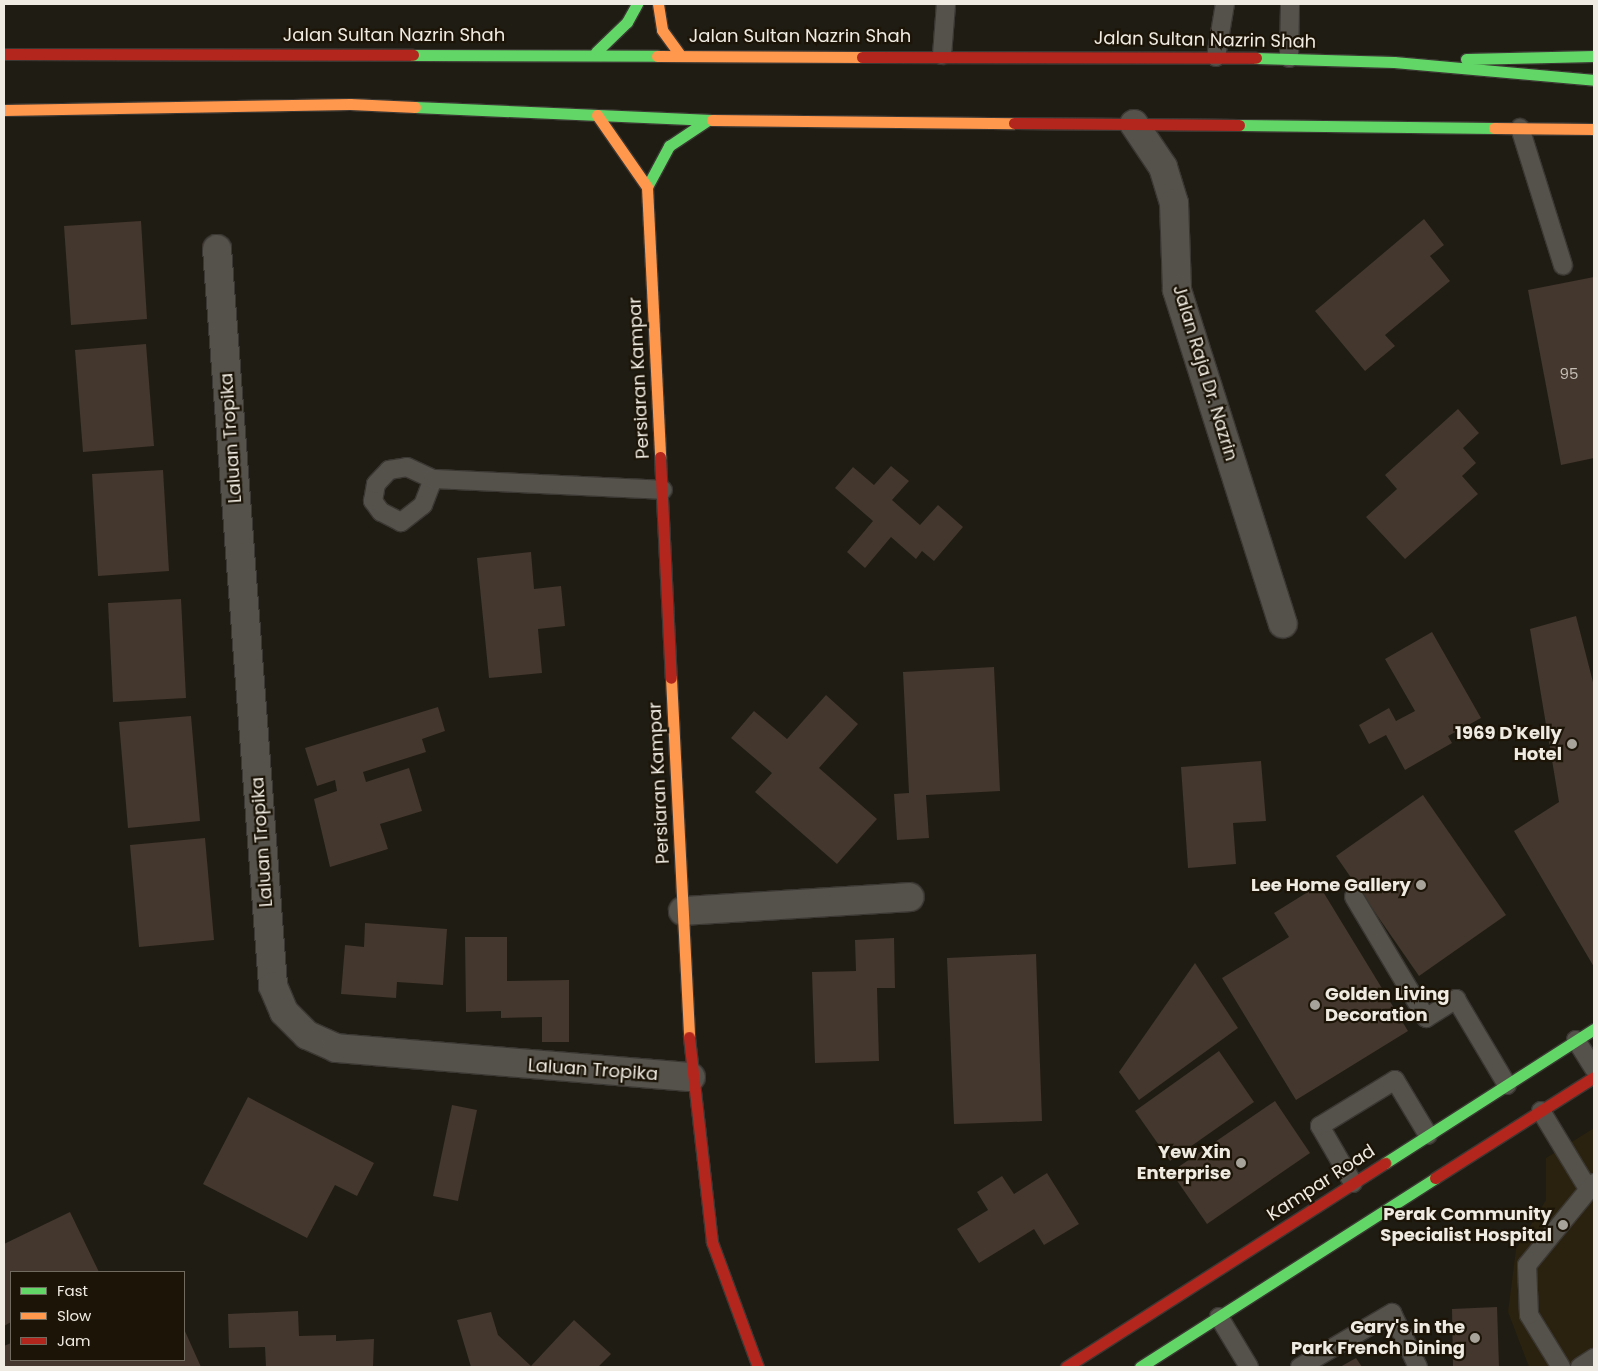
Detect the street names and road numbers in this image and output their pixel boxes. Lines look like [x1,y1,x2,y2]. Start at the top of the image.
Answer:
street label: Jalan Sultan Nazrin Shah [283,24,505,46]
street label: Jalan Sultan Nazrin Shah [689,25,911,47]
street label: Jalan Sultan Nazrin Shah [1094,27,1316,53]
street label: Jalan Raja Dr. Nazrin [1168,282,1242,464]
street label: Persiaran Kampar [624,297,654,459]
street label: Laluan Tropika [216,372,246,504]
street label: Persiaran Kampar [644,702,674,864]
street label: Laluan Tropika [247,776,277,908]
street label: Laluan Tropika [527,1055,659,1085]
street label: Kampar Road [1263,1140,1379,1226]

